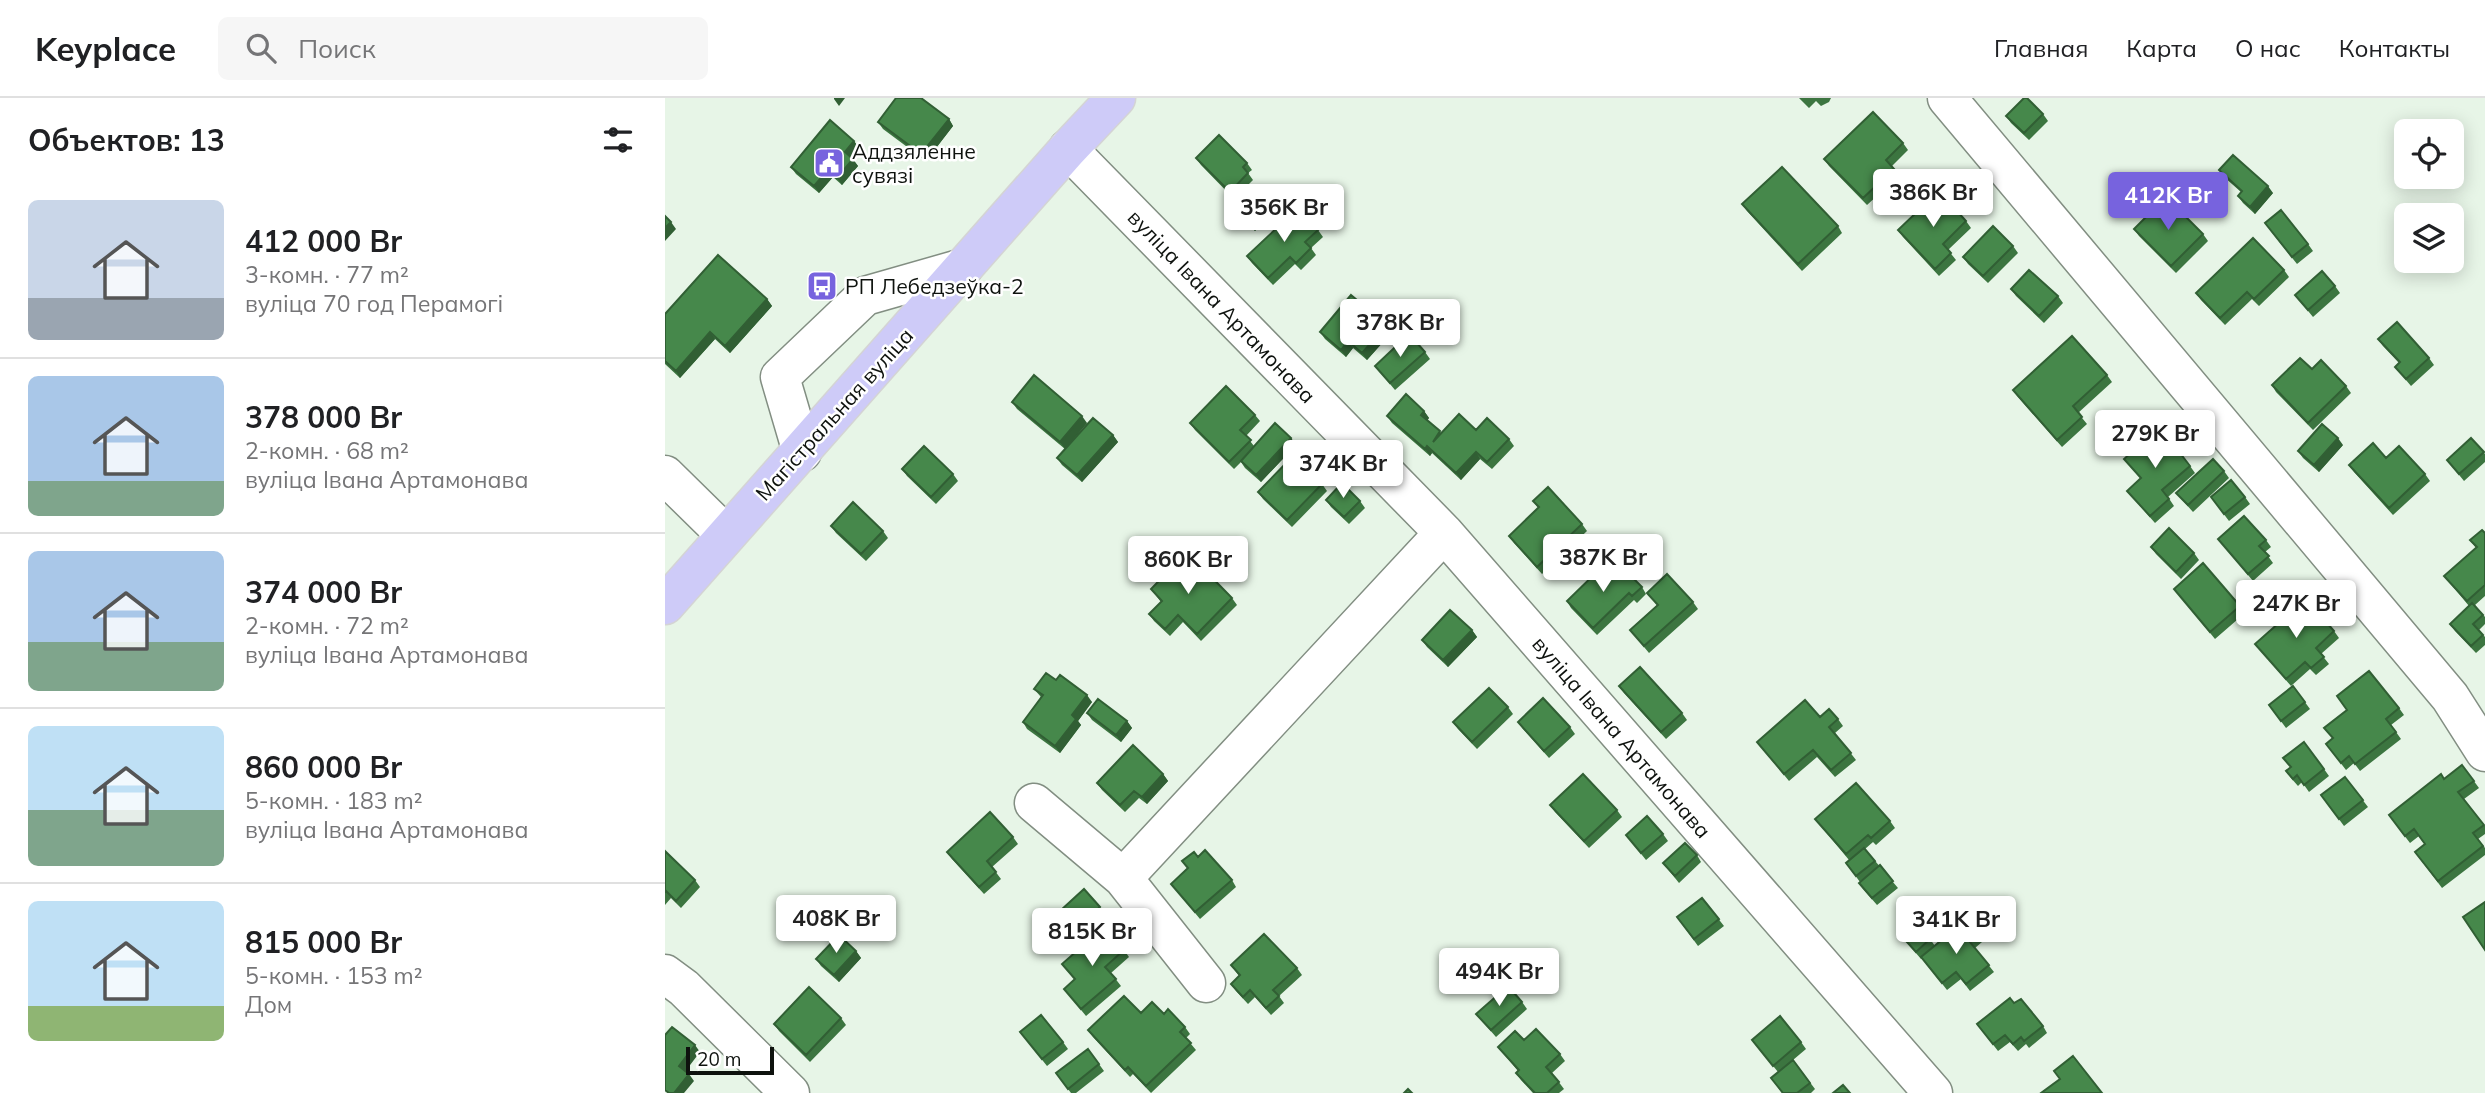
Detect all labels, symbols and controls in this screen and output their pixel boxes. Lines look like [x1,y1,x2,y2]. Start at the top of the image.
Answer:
search box [218,17,708,80]
text: Keyplace [35,28,176,69]
icon: search [242,29,280,67]
text: Поиск [298,32,376,65]
text: Главная [1994,33,2088,63]
text: Карта [2126,33,2197,63]
text: О нас [2235,33,2301,63]
text: Контакты [2339,33,2450,63]
map controls [2394,119,2464,273]
button: locate [2394,119,2464,189]
text: Объектов: 13 [28,121,225,159]
icon: filters [599,121,637,159]
place label: Аддзяленне сувязі [852,138,976,188]
public building icon: Аддзяленне сувязі [812,146,846,180]
pin: 386K Br [1868,170,1998,229]
pin: 412K Br [2103,172,2233,232]
text: 386K Br [1889,177,1977,206]
text: 412K Br [2124,180,2212,209]
pin: 356K Br [1219,184,1349,244]
text: 356K Br [1240,192,1328,221]
button: layers [2394,203,2464,273]
street label: вуліца Івана Артамонава [1123,204,1321,408]
text: 412 000 Br [245,222,402,260]
icon: home [84,228,168,312]
text: 3-комн. · 77 m² [245,260,409,289]
bus stop icon: РП Лебедзеўка-2 [805,269,839,303]
place label: РП Лебедзеўка-2 [845,273,1024,299]
text: вуліца 70 год Перамогі [245,289,503,318]
pin: 378K Br [1335,300,1465,359]
text: 378K Br [1356,307,1444,336]
street label: Магістральная вуліца [750,322,918,506]
text: 378 000 Br [245,398,402,436]
icon: home [84,404,168,488]
pin: 279K Br [2090,410,2220,470]
text: 279K Br [2111,418,2199,447]
text: 2-комн. · 68 m² [245,436,409,465]
pin: 374K Br [1278,440,1408,500]
text: 374K Br [1299,448,1387,477]
text: вуліца Івана Артамонава [245,465,528,494]
pin: 387K Br [1538,534,1668,594]
pin: 860K Br [1123,536,1253,596]
text: 387K Br [1559,542,1647,571]
text: 860K Br [1144,544,1232,573]
text: 374 000 Br [245,573,402,611]
icon: home [84,579,168,663]
pin: 247K Br [2231,580,2361,640]
text: 247K Br [2252,588,2340,617]
text: 2-комн. · 72 m² [245,611,409,640]
street label: вуліца Івана Артамонава [1527,631,1717,843]
text: вуліца Івана Артамонава [245,640,528,669]
text: 860 000 Br [245,748,402,786]
icon: home [84,754,168,838]
text: 5-комн. · 183 m² [245,786,423,815]
text: вуліца Івана Артамонава [245,815,528,844]
pin: 408K Br [771,896,901,955]
pin: 341K Br [1891,896,2021,956]
text: 408K Br [792,903,880,932]
text: 341K Br [1912,904,2000,933]
pin: 815K Br [1027,908,1157,968]
text: 815K Br [1048,916,1136,945]
text: 815 000 Br [245,923,402,961]
icon: home [84,929,168,1013]
pin: 494K Br [1434,948,1564,1008]
text: 494K Br [1455,956,1543,985]
text: 5-комн. · 153 m² [245,961,423,990]
text: Дом [245,990,292,1019]
scale bar [686,1044,773,1076]
text: 20 m [697,1047,741,1071]

